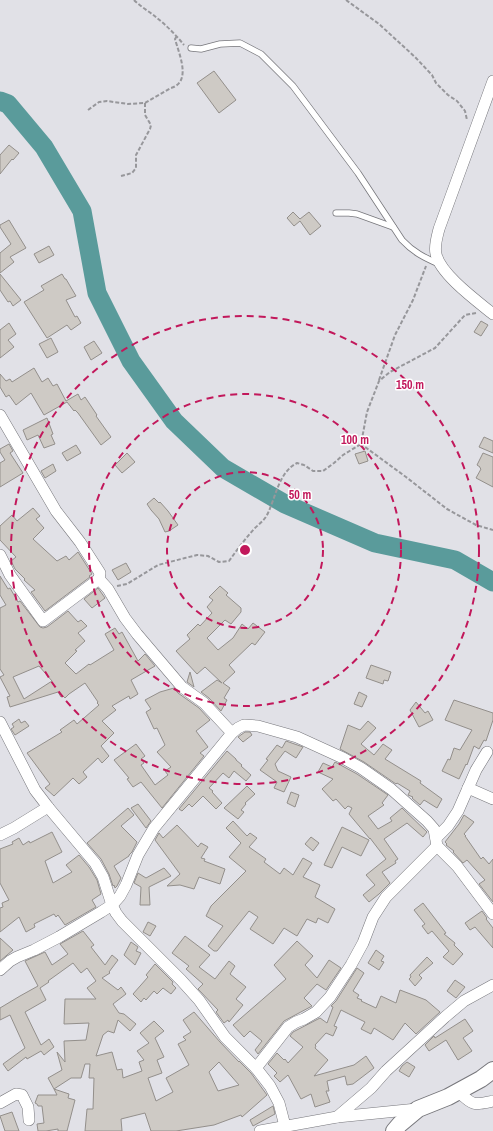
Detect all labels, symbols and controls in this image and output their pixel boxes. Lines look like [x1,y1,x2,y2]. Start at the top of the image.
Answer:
text: 150 m [396,377,424,393]
text: 100 m [341,432,369,448]
text: 50 m [289,487,311,503]
centre of rings [238,543,252,557]

